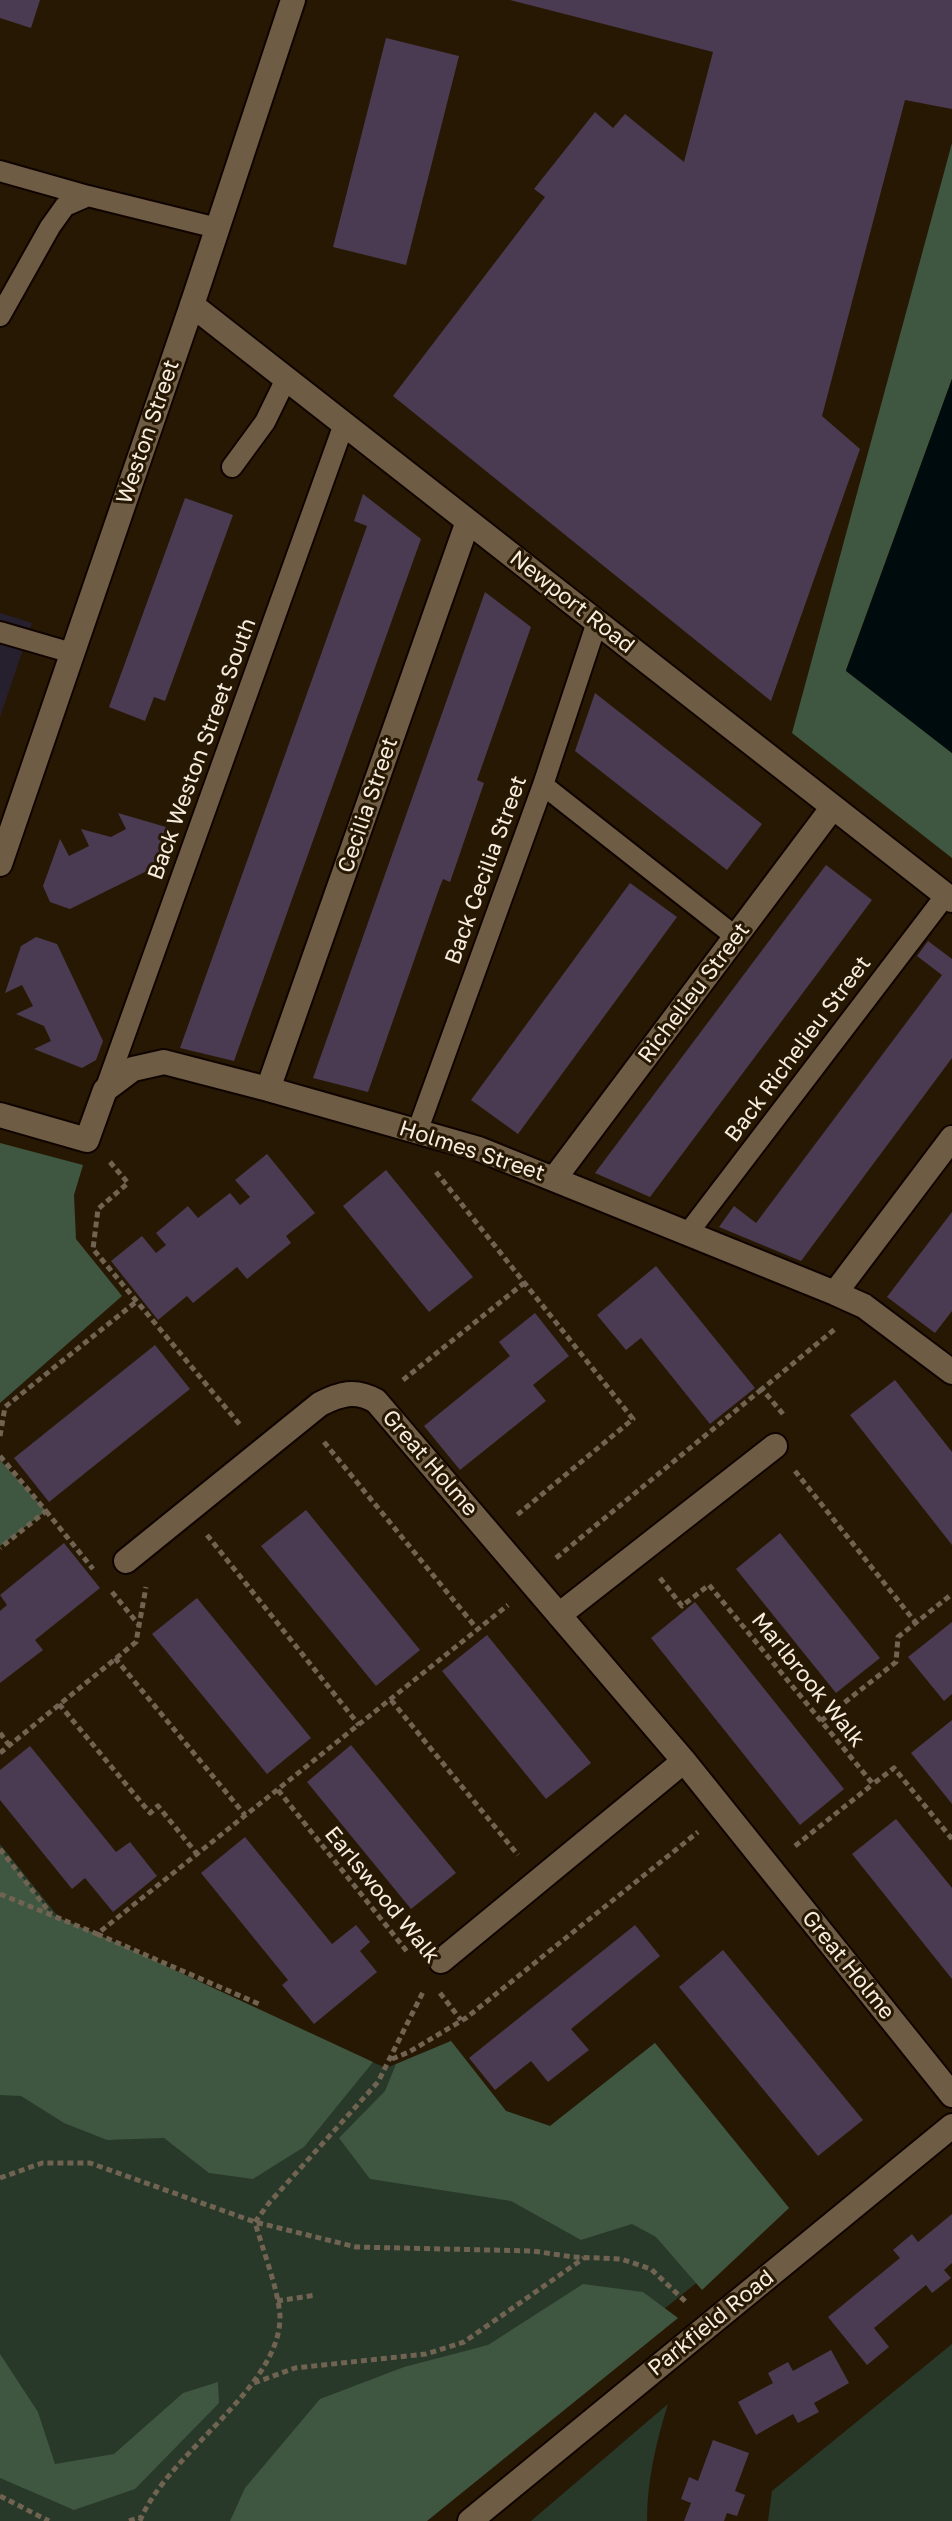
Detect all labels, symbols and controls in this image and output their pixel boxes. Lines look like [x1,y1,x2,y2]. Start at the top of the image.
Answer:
street label: Weston Street [111,356,185,508]
street label: Newport Road [504,545,640,659]
street label: Back Weston Street South [142,615,262,883]
street label: Cecilia Street [332,734,404,876]
street label: Back Cecilia Street [440,772,532,968]
street label: Richelieu Street [633,918,755,1068]
street label: Back Richelieu Street [719,951,877,1147]
street label: Holmes Street [396,1115,548,1187]
street label: Great Holme [377,1404,483,1522]
street label: Marlbrook Walk [746,1607,870,1753]
street label: Earlswood Walk [319,1821,445,1969]
street label: Great Holme [796,1905,900,2025]
street label: Parkfield Road [643,2264,779,2382]

